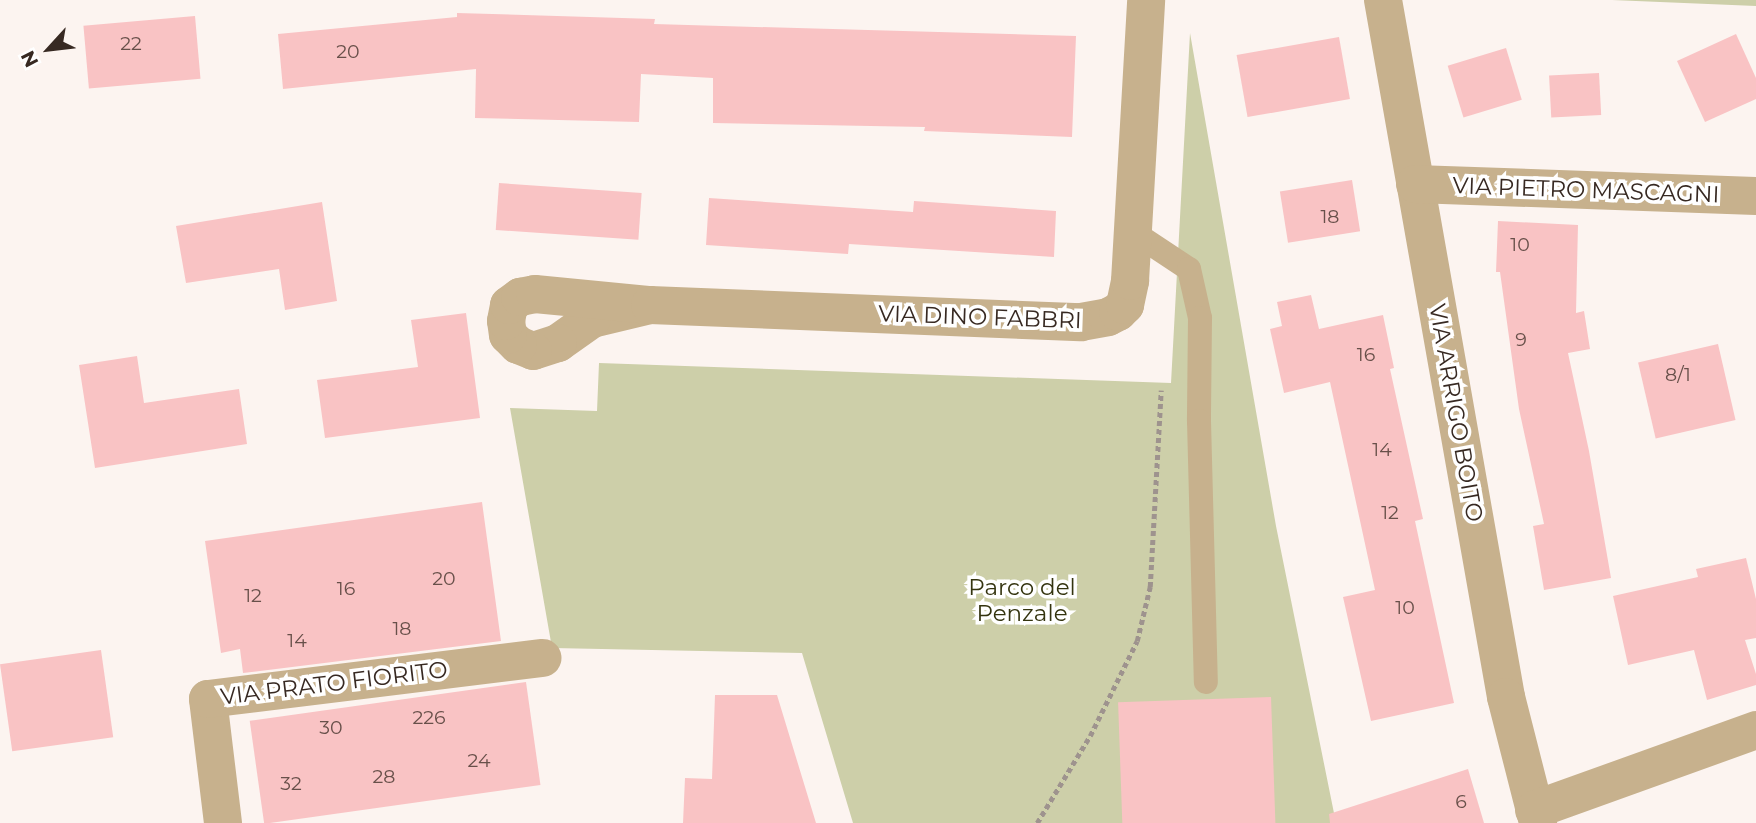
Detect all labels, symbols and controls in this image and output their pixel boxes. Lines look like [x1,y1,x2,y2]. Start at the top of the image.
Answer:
north arrow [14,14,84,84]
house number: 22 [120,33,142,55]
house number: 20 [336,41,360,63]
text: N [16,47,44,71]
street label: VIA PIETRO MASCAGNI [1452,172,1720,208]
house number: 18 [1321,206,1339,228]
house number: 10 [1510,234,1530,256]
street label: VIA DINO FABBRI [878,300,1082,334]
street label: VIA ARRIGO BOITO [1423,302,1489,524]
house number: 9 [1515,329,1527,351]
house number: 16 [1357,344,1375,366]
house number: 8/1 [1665,364,1691,386]
house number: 14 [1372,439,1392,461]
house number: 12 [1381,502,1399,524]
house number: 20 [432,568,456,590]
park label: Parco del Penzale [968,573,1076,627]
house number: 16 [337,578,355,600]
house number: 12 [244,585,262,607]
house number: 10 [1395,597,1415,619]
house number: 18 [393,618,411,640]
house number: 14 [287,630,307,652]
street label: VIA PRATO FIORITO [219,655,449,711]
house number: 226 [412,707,446,729]
house number: 30 [319,717,343,739]
house number: 24 [468,750,490,772]
house number: 28 [373,766,395,788]
house number: 32 [280,773,302,795]
house number: 6 [1455,791,1467,813]

